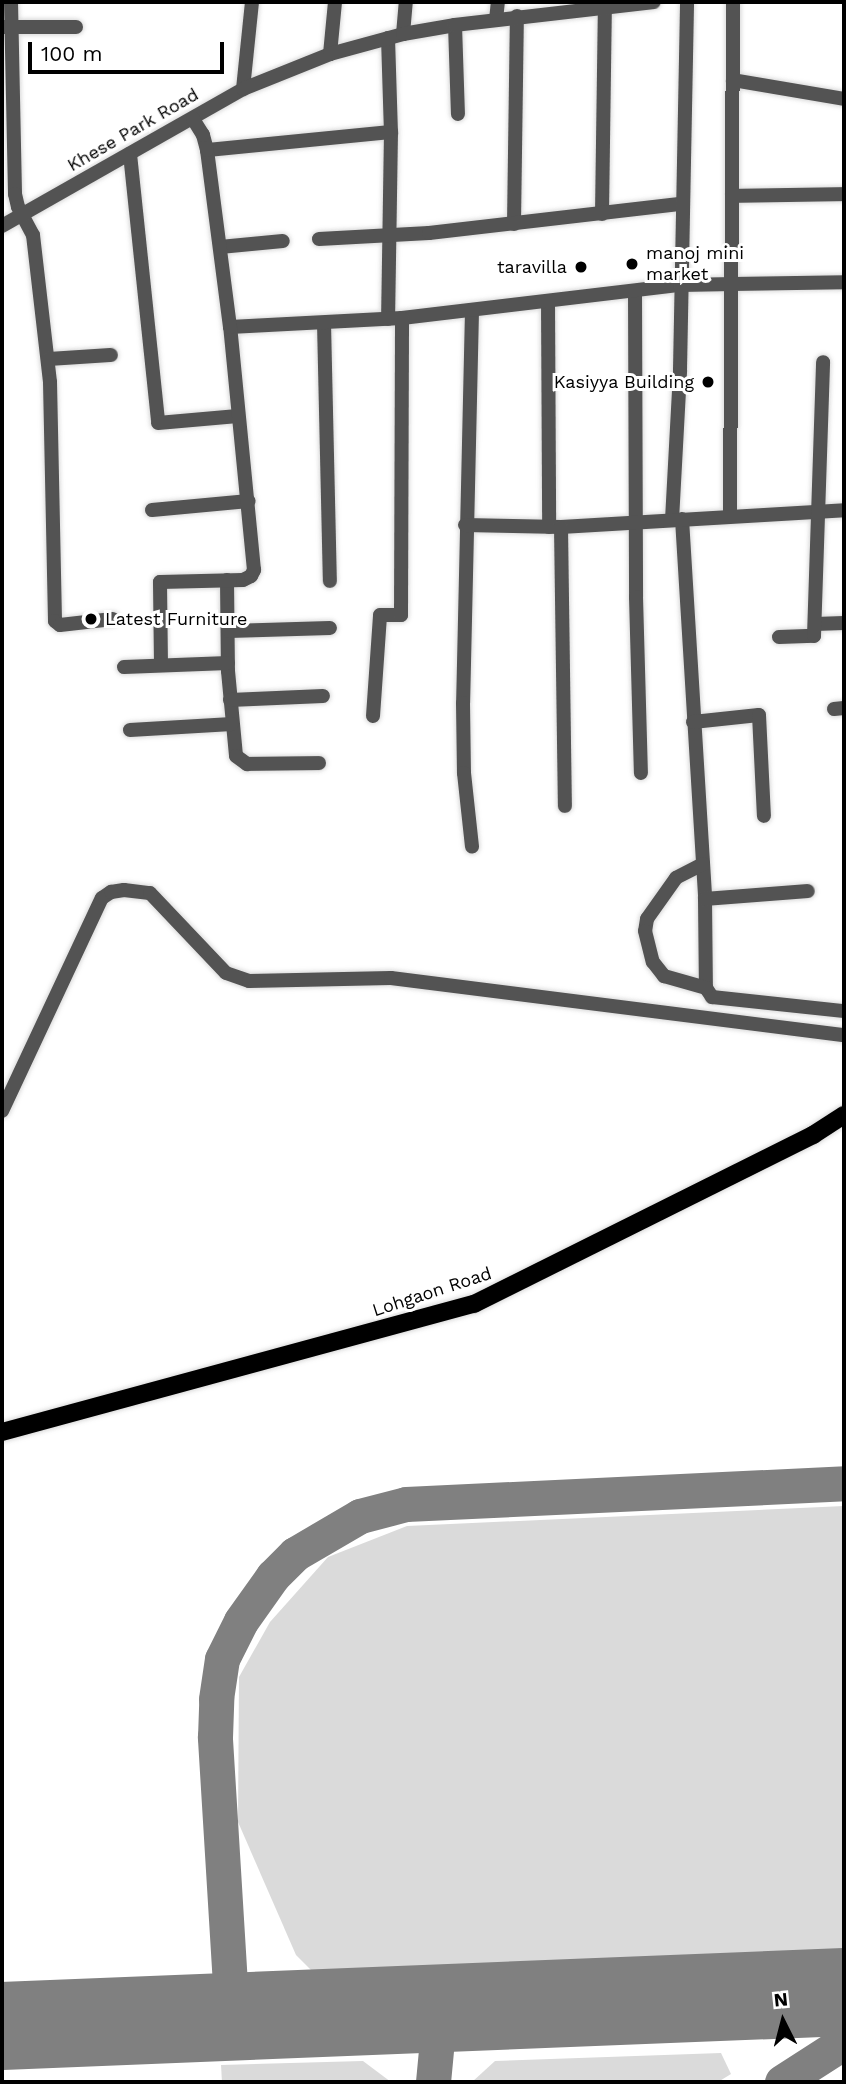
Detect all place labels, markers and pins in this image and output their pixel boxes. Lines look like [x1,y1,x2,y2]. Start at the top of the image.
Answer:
place label: manoj mini market [646,243,744,286]
place label: taravilla [497,256,567,278]
marker: manoj mini market [624,256,640,272]
marker: taravilla [573,259,589,275]
place label: Kasiyya Building [553,371,694,393]
marker: Kasiyya Building [700,374,716,390]
place label: Latest Furniture [105,608,247,630]
marker: Latest Furniture [83,611,99,627]

